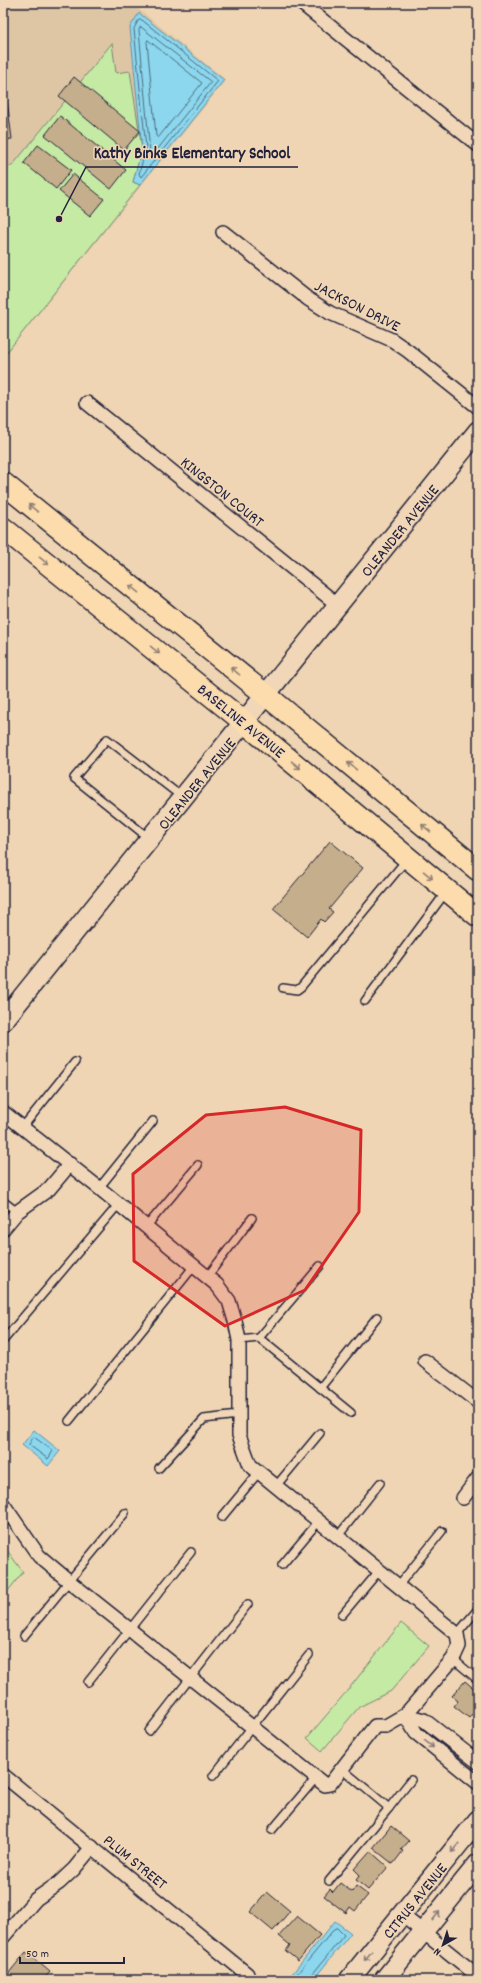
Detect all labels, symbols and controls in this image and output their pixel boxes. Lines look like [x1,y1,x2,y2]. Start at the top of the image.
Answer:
callout: Kathy Binks Elementary School [86,138,298,167]
text: Kathy Binks Elementary School [94,143,291,167]
street label: JACKSON DRIVE [310,276,404,339]
street label: KINGSTON COURT [175,452,269,534]
street label: OLEANDER AVENUE [356,480,446,583]
one-way arrow [27,503,38,512]
one-way arrow [39,557,50,565]
one-way arrow [129,585,140,593]
one-way arrow [149,645,160,654]
one-way arrow [230,666,241,675]
street label: BASELINE AVENUE [191,679,290,765]
street label: OLEANDER AVENUE [153,733,243,836]
one-way arrow [291,760,301,769]
one-way arrow [347,762,358,771]
one-way arrow [421,823,432,832]
one-way arrow [423,870,434,879]
one-way arrow [424,1740,435,1748]
street label: PLUM STREET [97,1830,172,1896]
one-way arrow [451,1843,460,1854]
street label: CITRUS AVENUE [378,1858,454,1945]
one-way arrow [431,1911,440,1922]
north arrow [423,1925,463,1965]
scale bar [20,1939,124,1965]
text: N [430,1943,445,1959]
text: 50 m [26,1946,49,1963]
one-way arrow [364,1951,373,1962]

